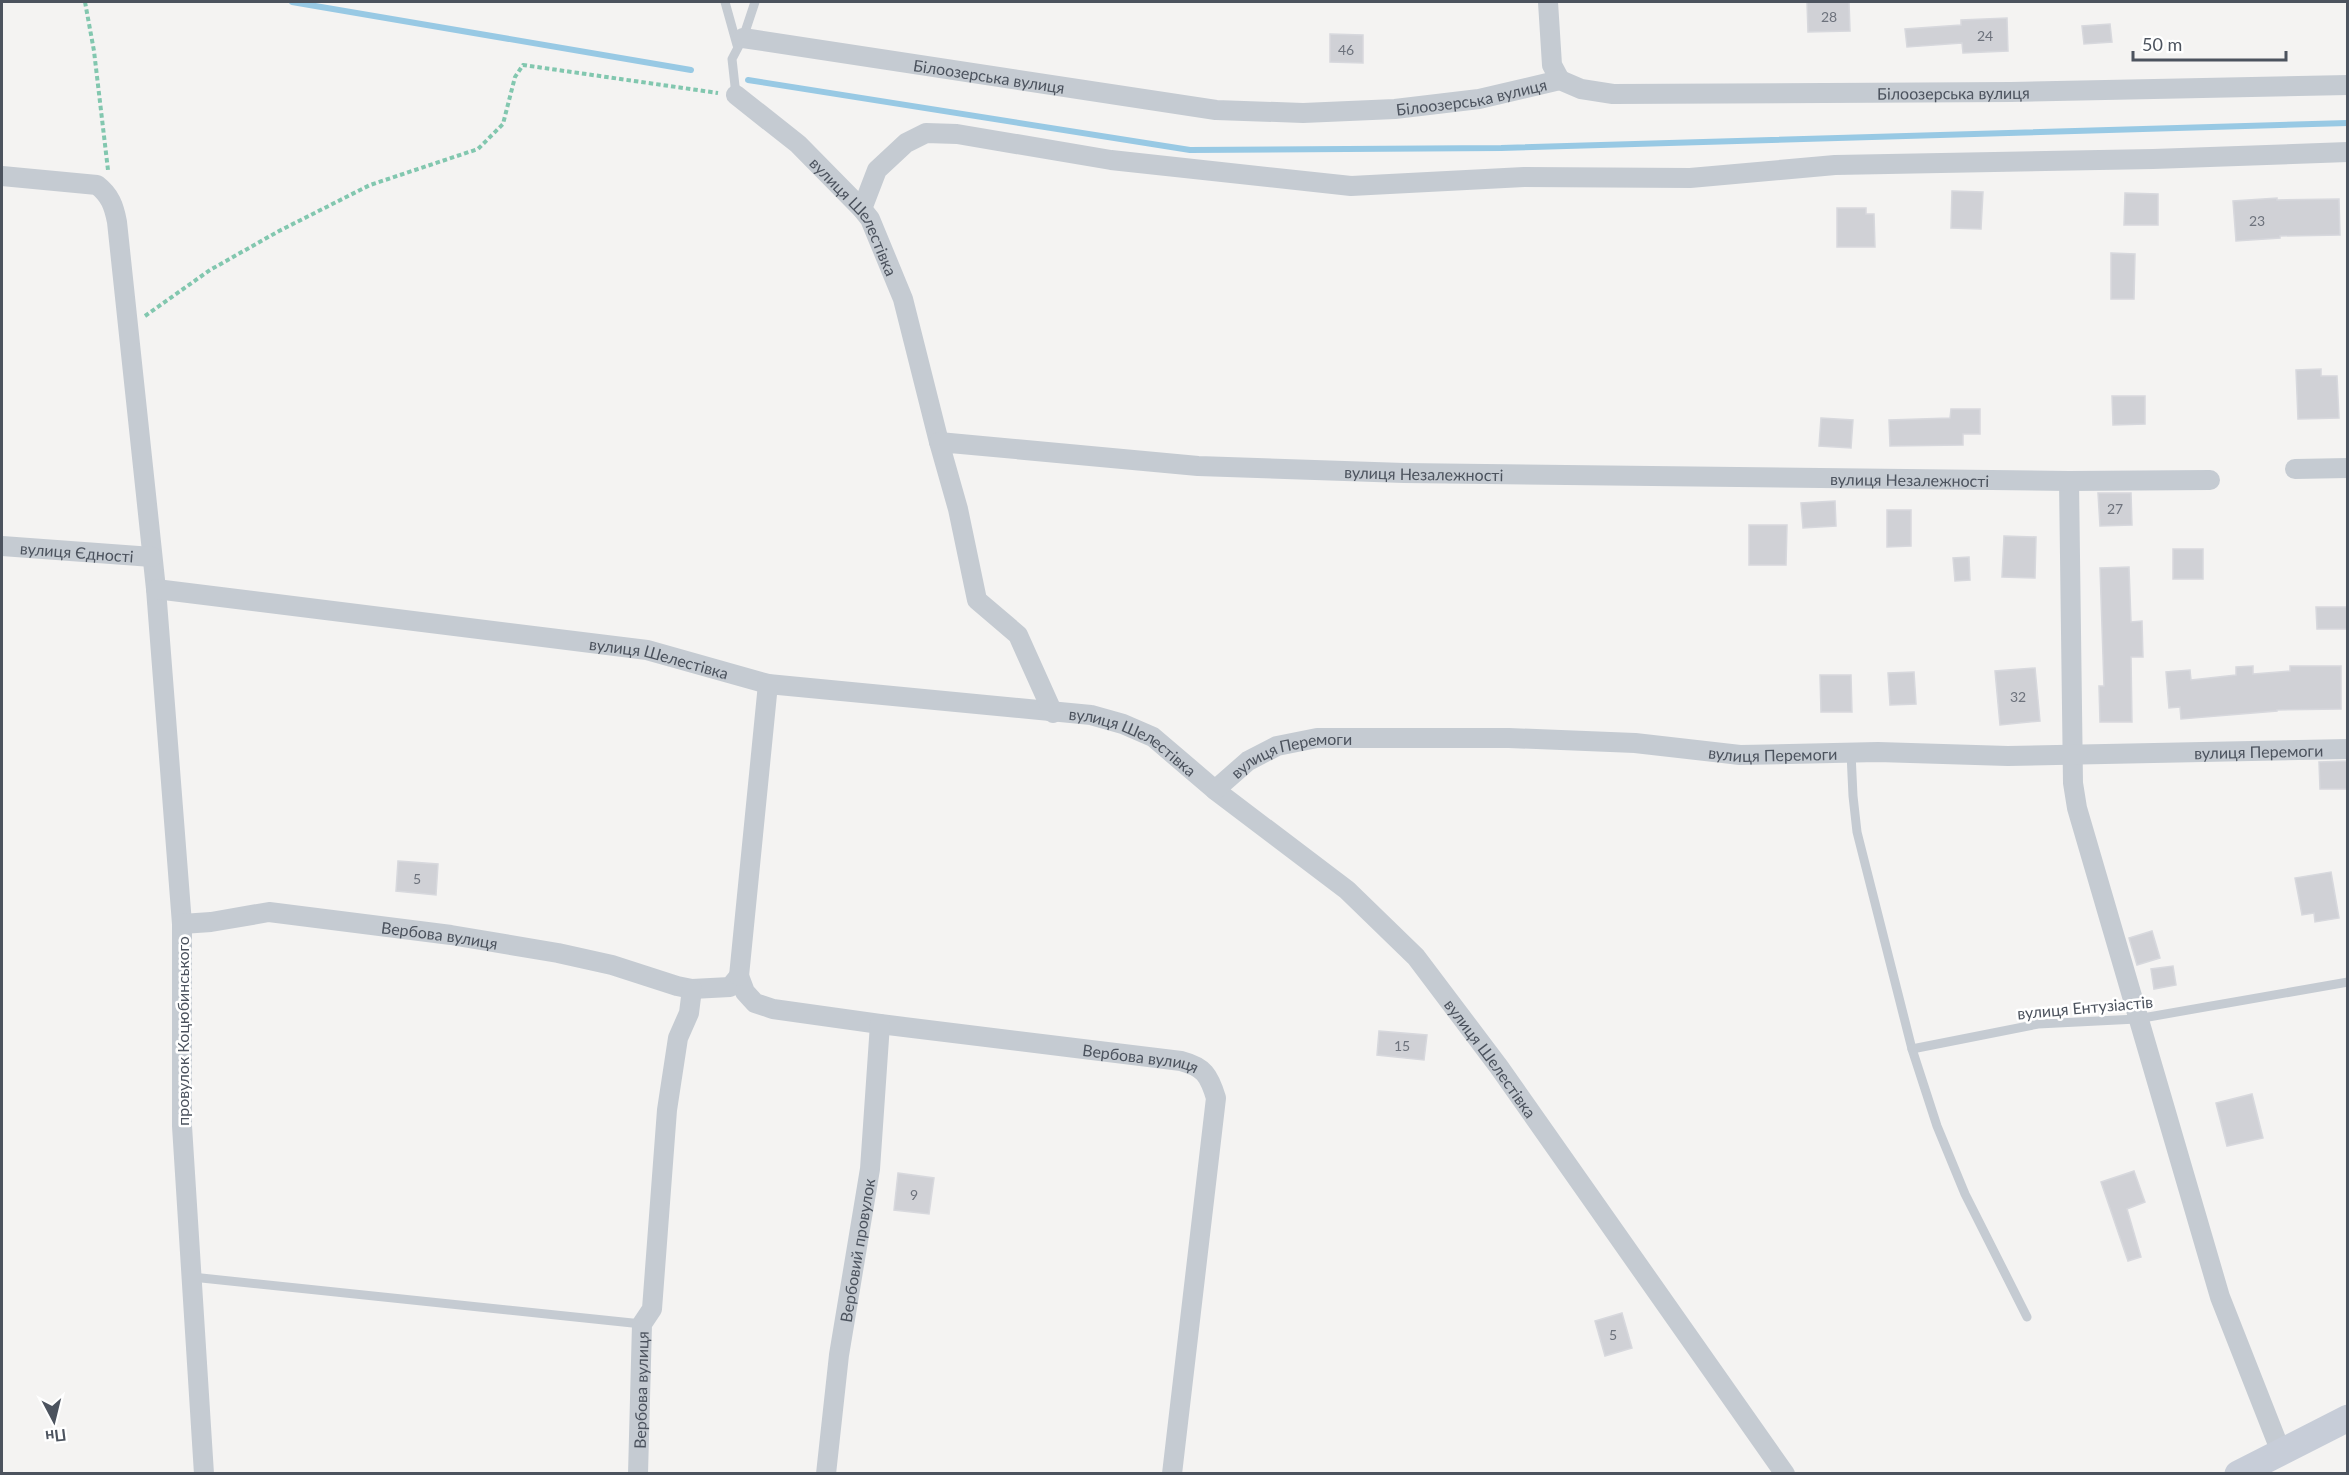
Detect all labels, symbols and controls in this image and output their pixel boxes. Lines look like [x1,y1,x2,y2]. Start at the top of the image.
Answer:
house number: 28 [1821,8,1837,25]
scale bar [2133,24,2286,62]
house number: 24 [1977,27,1993,44]
text: 50 m [2142,33,2182,55]
house number: 46 [1338,41,1354,58]
street label: Білоозерська вулиця [912,55,1066,96]
street label: Білоозерська вулиця [1395,74,1549,118]
street label: Білоозерська вулиця [1877,82,2030,102]
street label: вулиця Шелестівка [806,153,902,278]
house number: 23 [2249,212,2265,229]
street label: вулиця Незалежності [1344,461,1503,484]
street label: вулиця Незалежності [1830,469,1989,490]
house number: 27 [2107,500,2123,517]
street label: вулиця Єдності [19,538,134,565]
street label: вулиця Шелестівка [588,633,731,682]
house number: 32 [2010,688,2026,705]
street label: вулиця Шелестівка [1068,703,1201,780]
street label: вулиця Перемоги [1226,729,1352,782]
street label: вулиця Перемоги [2194,740,2323,762]
street label: вулиця Перемоги [1707,742,1838,765]
house number: 5 [413,870,421,887]
street label: Вербова вулиця [380,917,499,952]
street label: провулок Коцюбинського [173,936,192,1126]
street label: вулиця Ентузіастів [2016,992,2154,1022]
street label: вулиця Шелестівка [1441,995,1541,1121]
house number: 15 [1394,1037,1410,1054]
street label: Вербова вулиця [1082,1039,1202,1076]
street label: Вербовий провулок [835,1176,878,1324]
house number: 9 [910,1186,918,1203]
house number: 5 [1609,1326,1617,1343]
street label: Вербова вулиця [629,1331,651,1449]
north arrow [24,1391,84,1451]
text: Пн [44,1426,67,1447]

